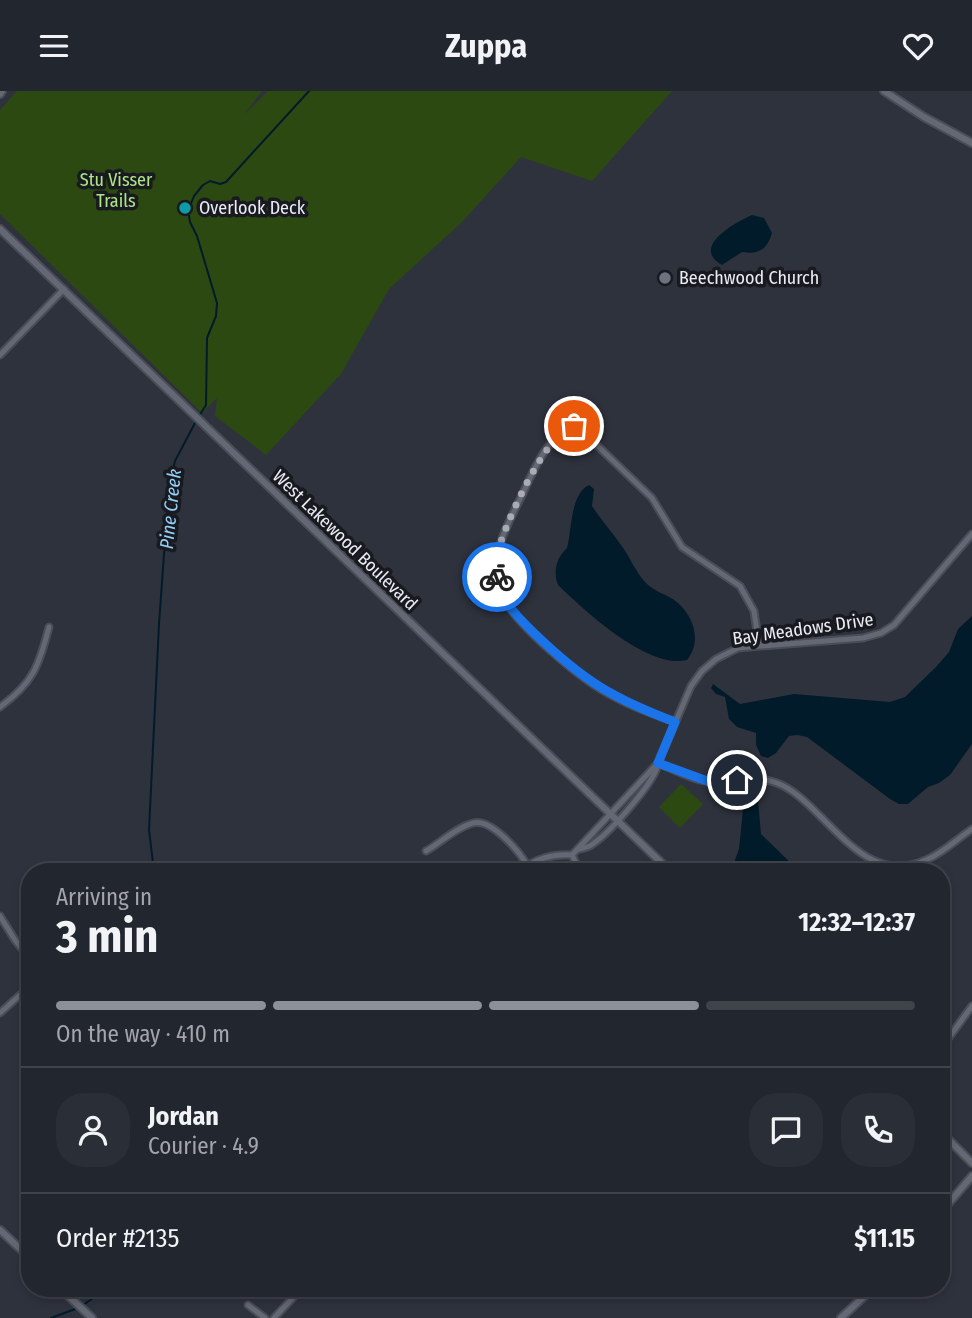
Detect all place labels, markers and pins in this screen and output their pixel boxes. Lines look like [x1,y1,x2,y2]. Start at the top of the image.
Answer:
place label: Overlook Deck [199,197,306,219]
marker: Overlook Deck [177,200,193,216]
place label: Beechwood Church [679,267,819,289]
marker: Beechwood Church [657,270,673,286]
pin [544,396,604,456]
pin [707,750,767,810]

